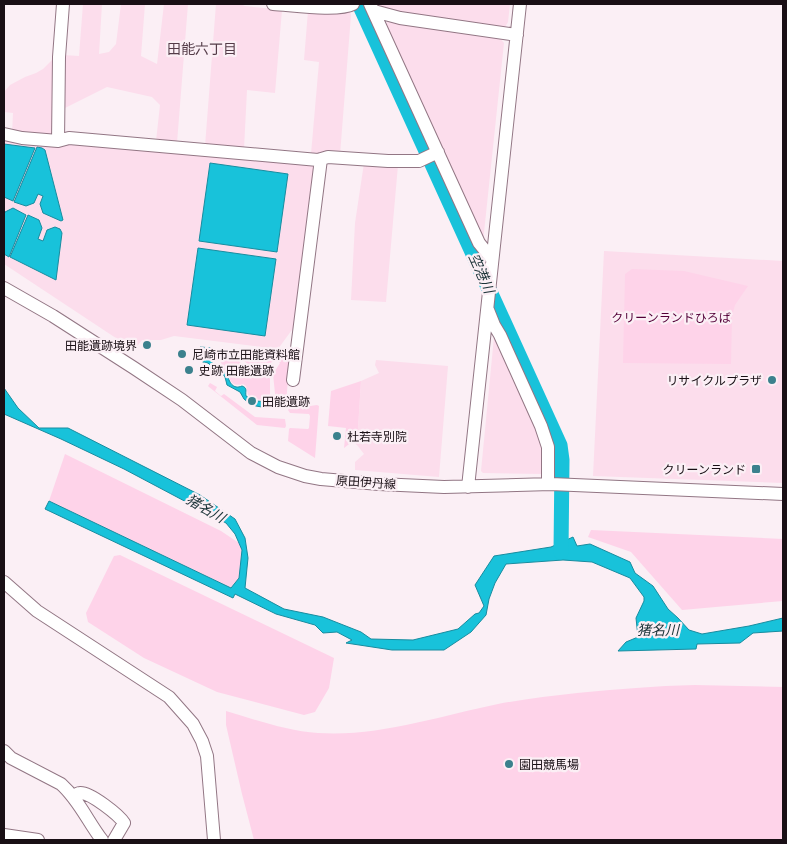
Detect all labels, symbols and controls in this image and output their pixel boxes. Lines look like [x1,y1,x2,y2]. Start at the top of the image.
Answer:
district label: 田能六丁目 [167,39,237,58]
water label: 空港川 [465,250,500,298]
park label: クリーンランドひろば [611,309,731,326]
place label: 田能遺跡境界 [65,337,137,354]
marker: 田能遺跡境界 [141,339,153,351]
place label: 尼崎市立田能資料館 [192,346,300,363]
marker: 尼崎市立田能資料館 [176,348,188,360]
place label: 史跡 田能遺跡 [199,362,274,379]
marker: 史跡 田能遺跡 [183,364,195,376]
place label: リサイクルプラザ [667,372,762,389]
marker: リサイクルプラザ [766,374,778,386]
place label: 田能遺跡 [262,393,310,410]
marker: 田能遺跡 [246,395,258,407]
place label: 杜若寺別院 [347,428,407,445]
marker: 杜若寺別院 [331,430,343,442]
place label: クリーンランド [663,461,746,478]
marker: クリーンランド [750,463,762,475]
street label: 原田伊丹線 [335,471,397,493]
water label: 猪名川 [183,489,231,528]
water label: 猪名川 [637,620,681,639]
place label: 園田競馬場 [519,756,579,773]
marker: 園田競馬場 [503,758,515,770]

